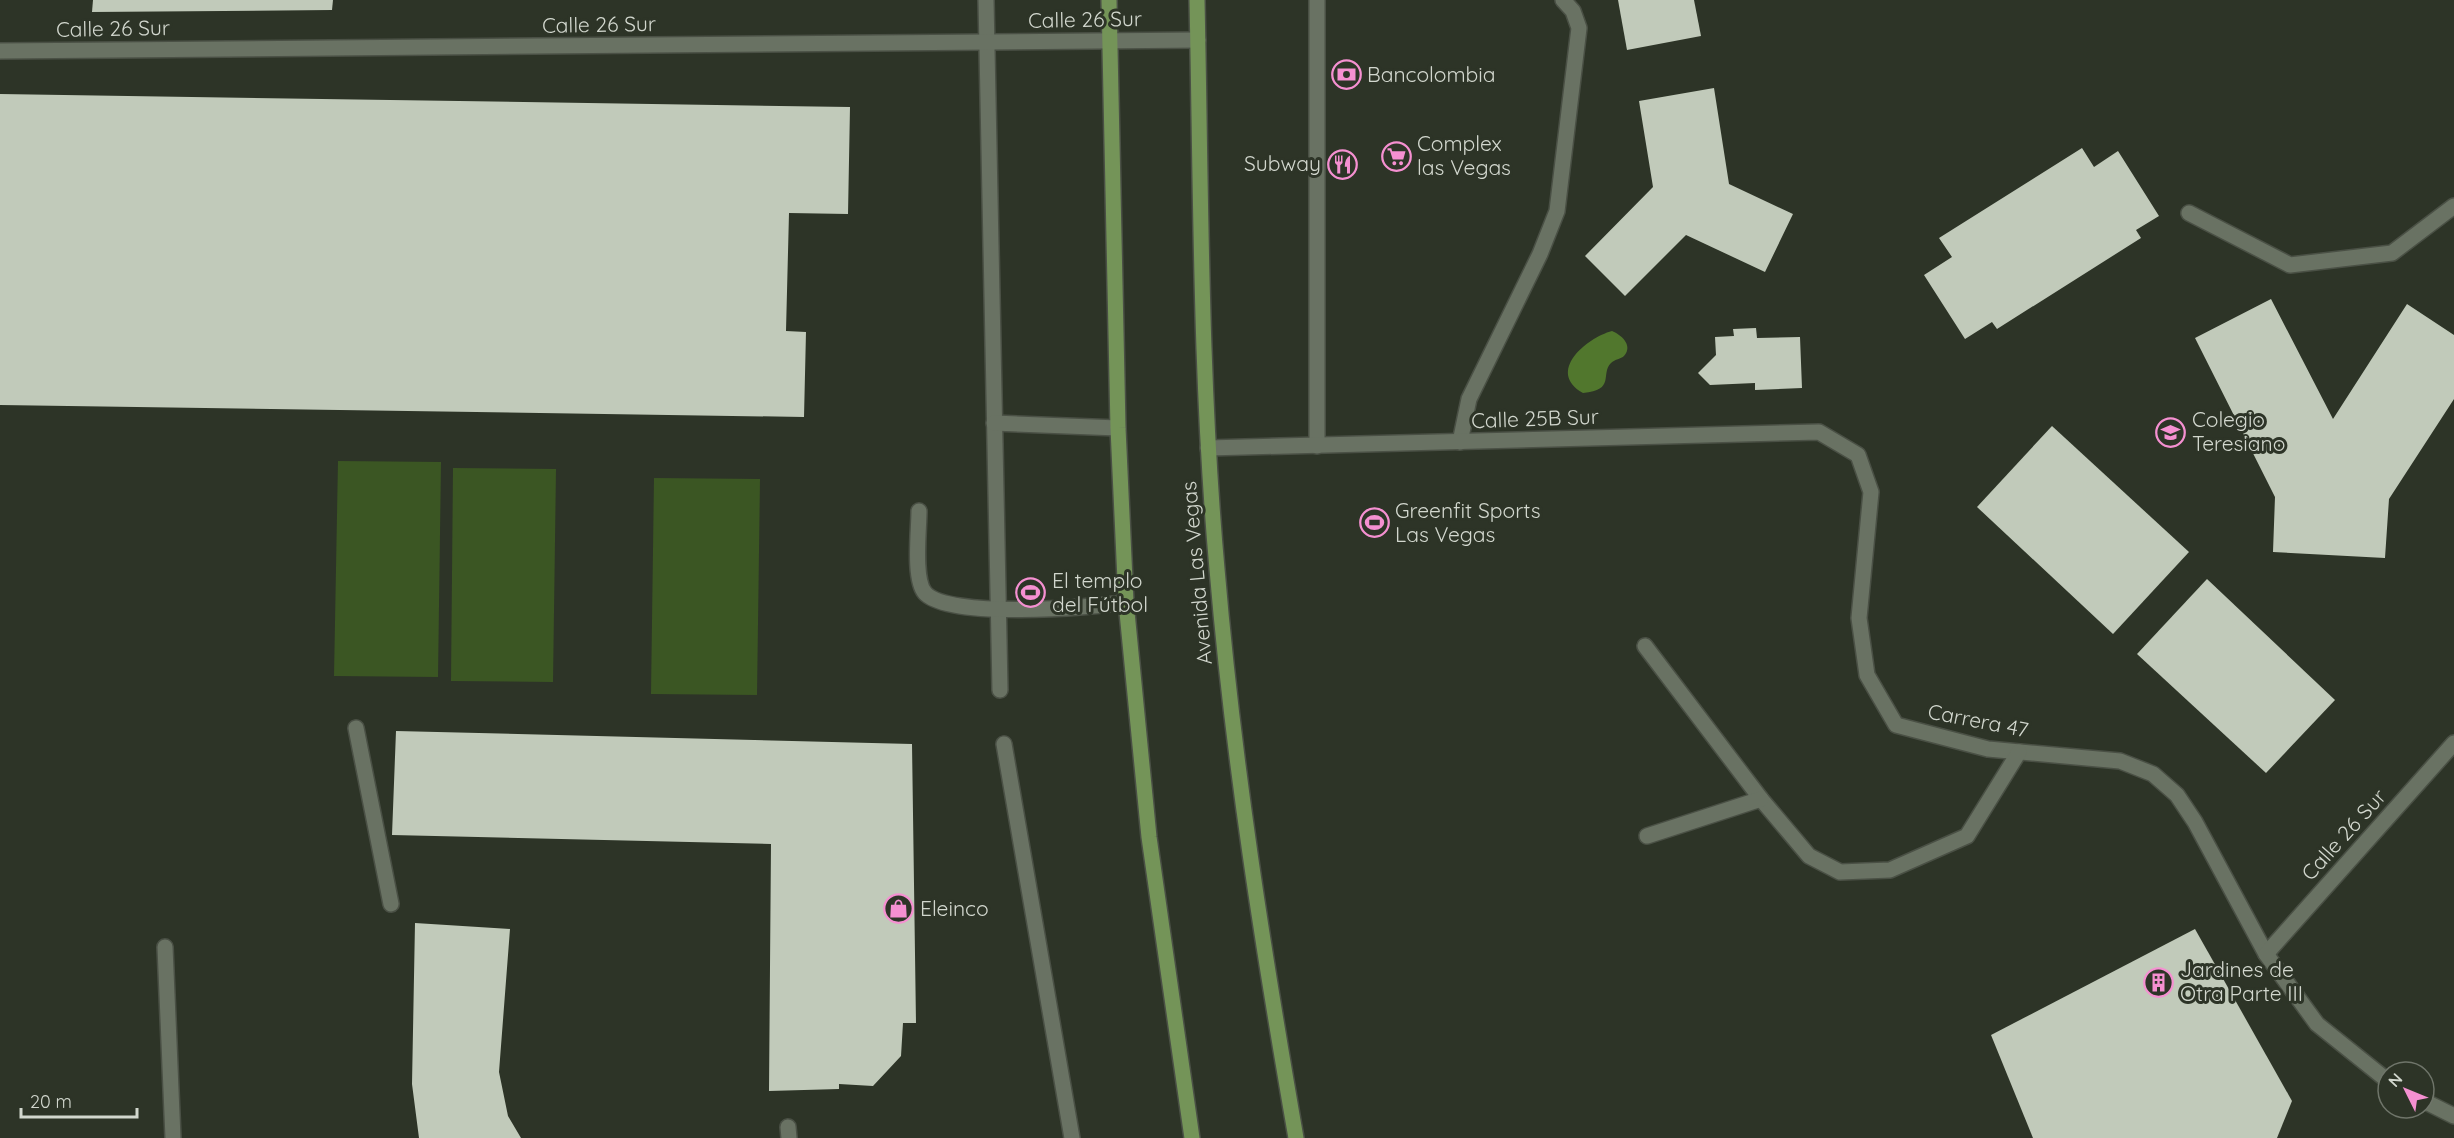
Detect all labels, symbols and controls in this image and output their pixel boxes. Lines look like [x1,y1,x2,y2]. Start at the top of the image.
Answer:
street label: Calle 26 Sur [1028,5,1142,33]
street label: Calle 26 Sur [542,10,656,38]
street label: Calle 26 Sur [56,14,170,42]
bank icon: Bancolombia [1330,59,1362,91]
place label: Bancolombia [1367,61,1496,87]
place label: Complex las Vegas [1417,130,1511,180]
supermarket icon: Complex las Vegas [1380,140,1412,172]
restaurant icon: Subway [1326,148,1358,180]
place label: Subway [1244,150,1321,176]
street label: Calle 25B Sur [1471,403,1599,433]
place label: Colegio Teresiano [2192,406,2285,456]
school or university icon: Colegio Teresiano [2155,416,2187,448]
street label: Avenida Las Vegas [1175,480,1217,666]
place label: Greenfit Sports Las Vegas [1395,497,1541,547]
sports icon: Greenfit Sports Las Vegas [1358,507,1390,539]
place label: El templo del Fútbol [1052,567,1148,617]
sports icon: El templo del Fútbol [1015,577,1047,609]
street label: Carrera 47 [1926,698,2031,743]
street label: Calle 26 Sur [2295,783,2391,885]
shop icon: Eleinco [883,893,915,925]
place label: Eleinco [920,895,989,921]
place label: Jardines de Otra Parte III [2180,956,2303,1006]
building icon: Jardines de Otra Parte III [2143,966,2175,998]
north arrow [2376,1060,2436,1120]
text: N [2384,1069,2406,1091]
scale bar [21,1081,136,1119]
text: 20 m [30,1090,72,1113]

